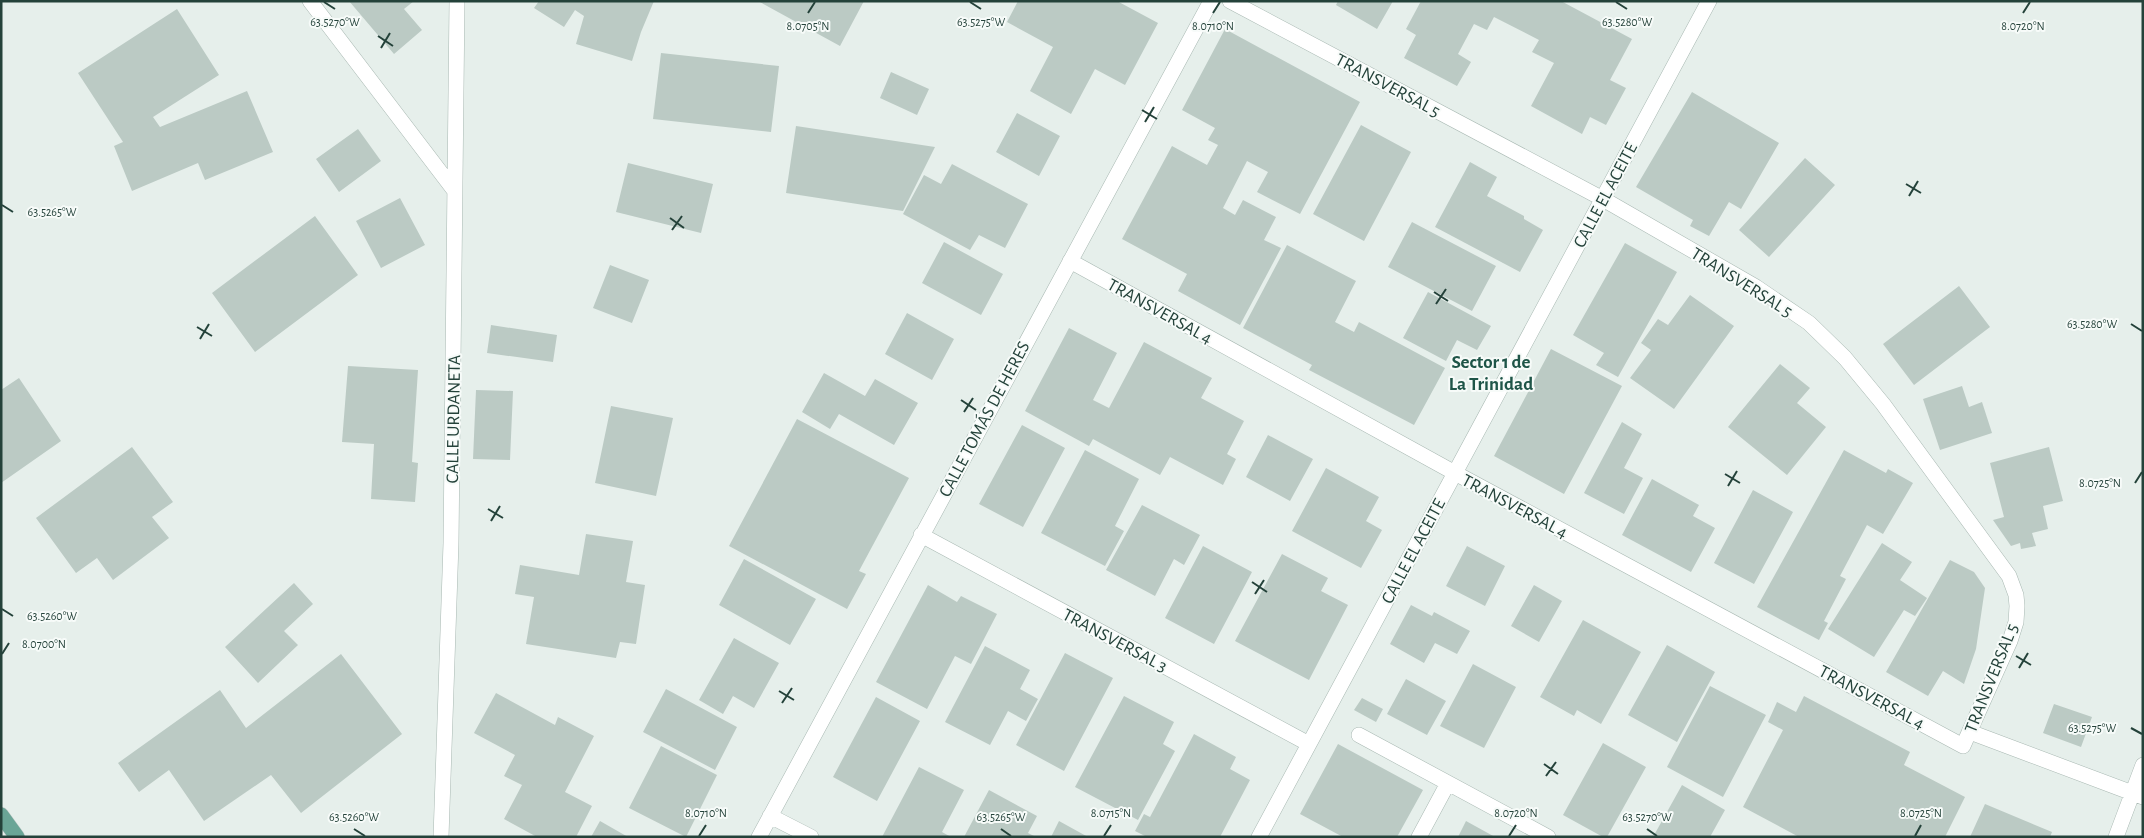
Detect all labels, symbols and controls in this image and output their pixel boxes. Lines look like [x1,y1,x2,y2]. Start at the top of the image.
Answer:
text: 63.5270°W [310,16,360,28]
text: 63.5275°W [957,16,1005,28]
text: 63.5280°W [1602,16,1652,28]
text: 8.0705°N [787,20,829,32]
text: 8.0710°N [1192,20,1234,32]
text: 8.0720°N [2001,20,2045,32]
street label: TRANSVERSAL 5 [1332,51,1443,121]
street label: CALLE EL ACEITE [1571,140,1641,251]
text: 63.5265°W [28,206,77,218]
street label: TRANSVERSAL 5 [1688,245,1795,321]
street label: TRANSVERSAL 4 [1104,276,1215,348]
text: 63.5280°W [2067,318,2117,330]
street label: CALLE TOMÁS DE HERES [934,337,1034,500]
district label: Sector 1 de La Trinidad [1449,353,1533,394]
street label: CALLE URDANETA [444,354,464,483]
street label: TRANSVERSAL 4 [1459,472,1571,542]
text: 8.0725°N [2079,477,2121,489]
street label: CALLE EL ACEITE [1379,496,1449,607]
street label: TRANSVERSAL 3 [1059,606,1170,676]
text: 63.5260°W [27,610,77,622]
street label: TRANSVERSAL 5 [1962,621,2022,735]
text: 8.0700°N [22,638,66,650]
street label: TRANSVERSAL 4 [1816,663,1928,733]
text: 63.5275°W [2068,722,2116,734]
text: 8.0710°N [685,807,727,819]
text: 8.0715°N [1091,807,1131,819]
text: 8.0720°N [1494,807,1538,819]
text: 8.0725°N [1900,807,1942,819]
text: 63.5260°W [329,811,379,823]
text: 63.5265°W [977,811,1026,823]
text: 63.5270°W [1622,811,1672,823]

